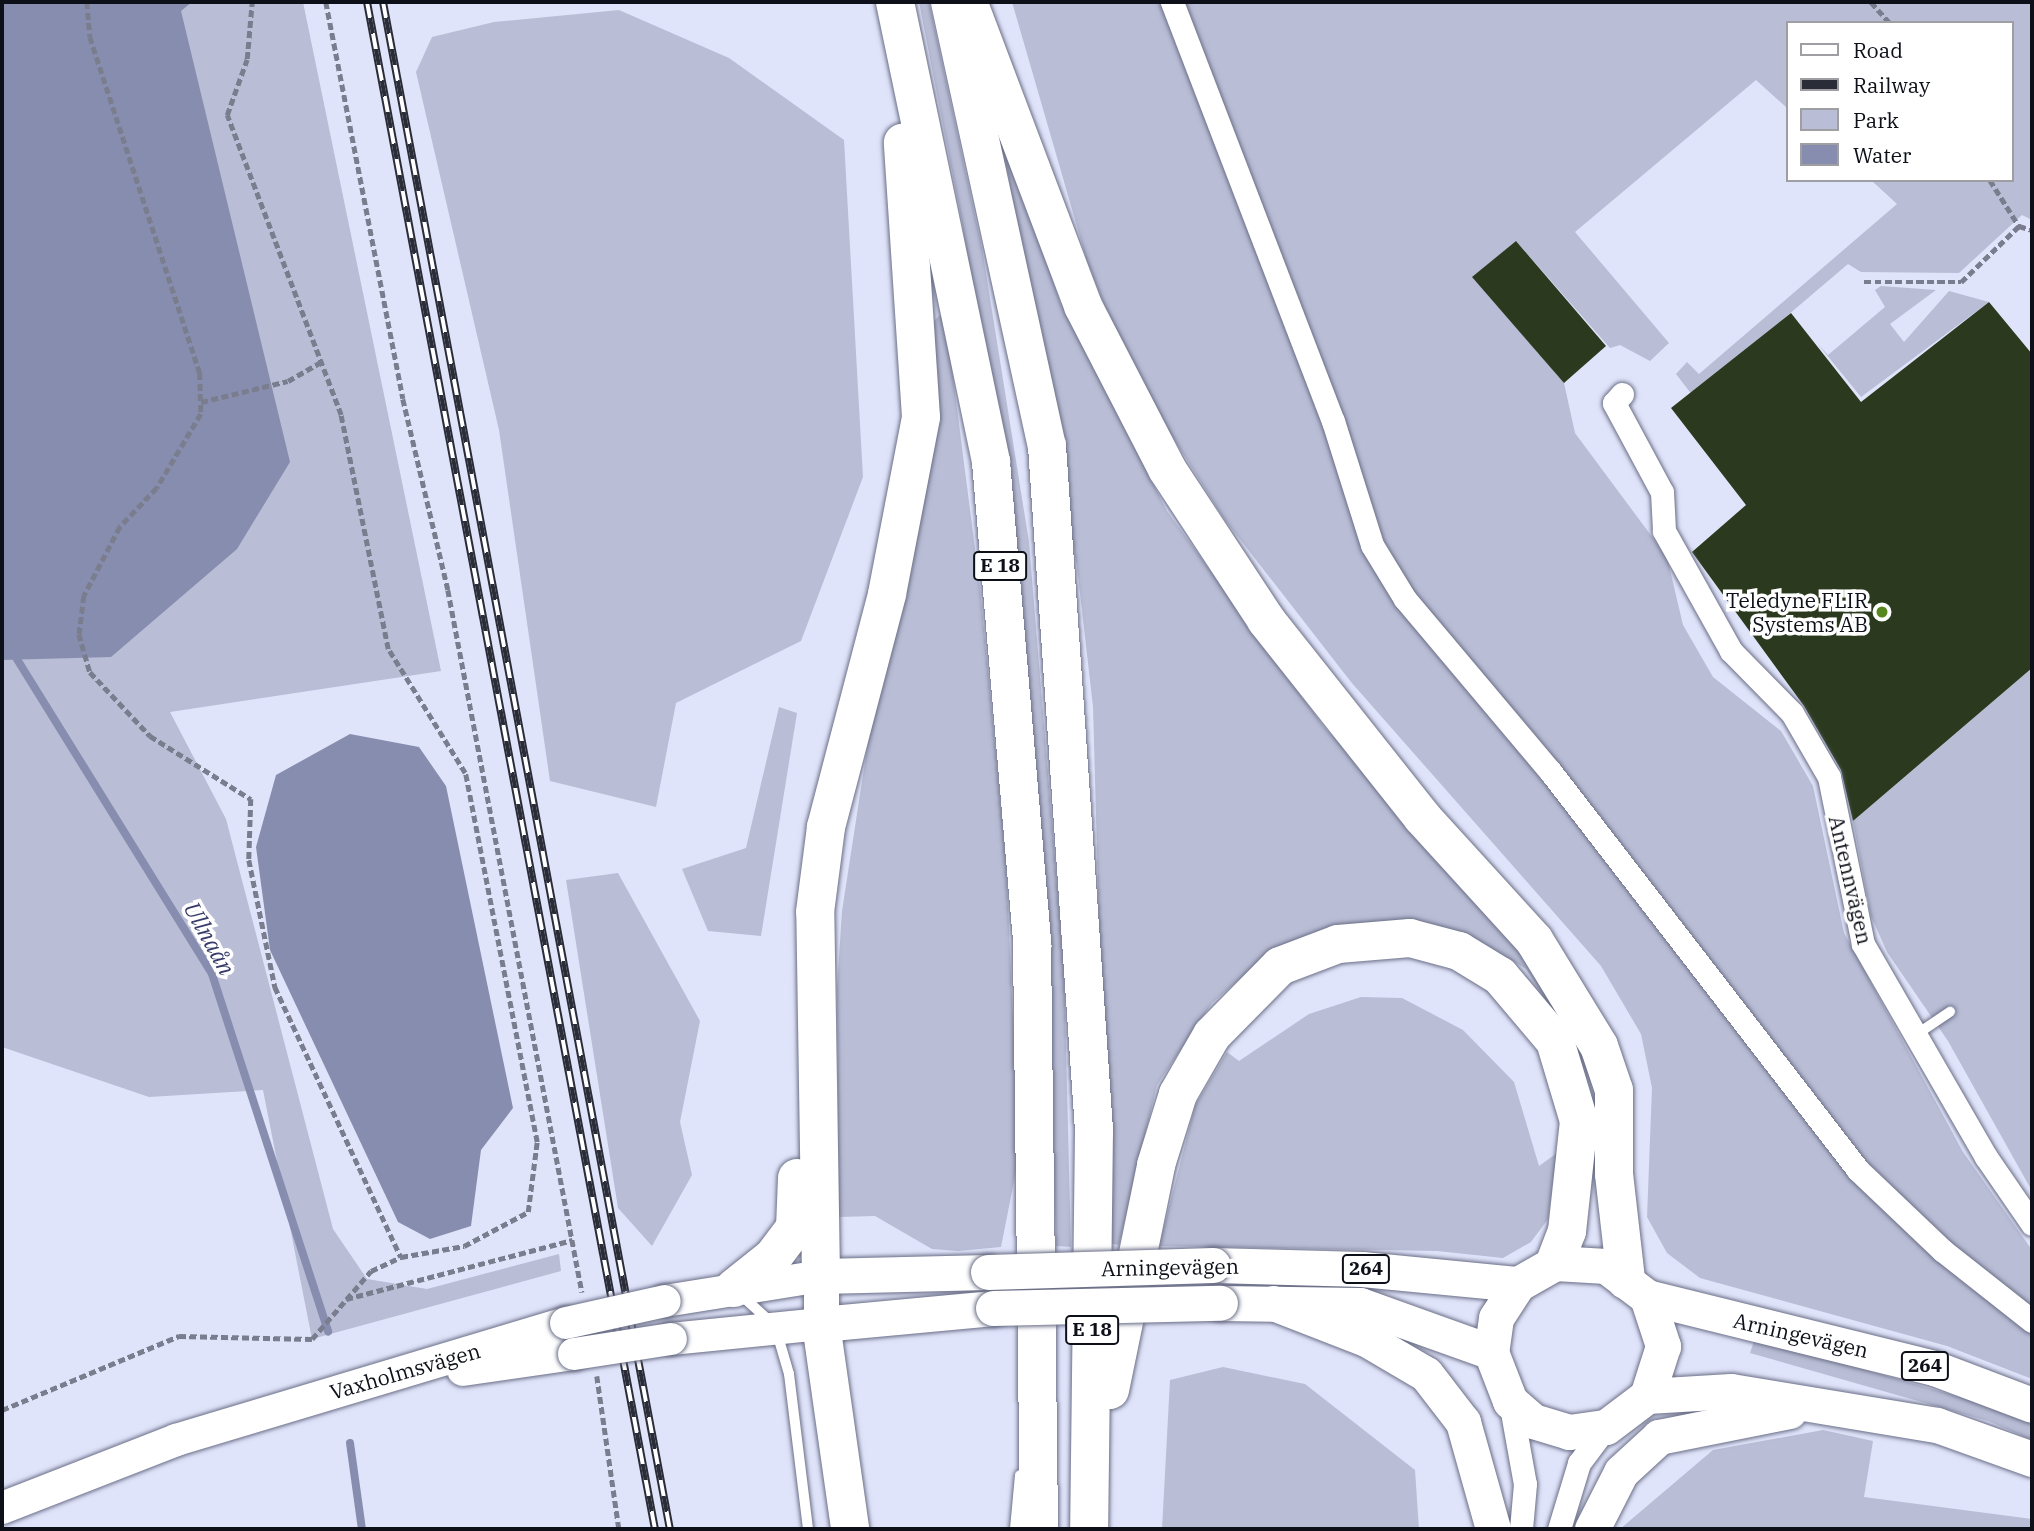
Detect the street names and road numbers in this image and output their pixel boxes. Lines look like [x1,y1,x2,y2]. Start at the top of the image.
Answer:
road number: E 18 [972,551,1028,582]
street label: Antennvägen [1824,813,1878,947]
street label: Arningevägen [1101,1253,1239,1281]
road number: 264 [1342,1254,1390,1284]
street label: Arningevägen [1731,1307,1871,1363]
road number: E 18 [1064,1314,1120,1346]
street label: Vaxholmsvägen [327,1337,483,1405]
road number: 264 [1900,1350,1950,1382]

